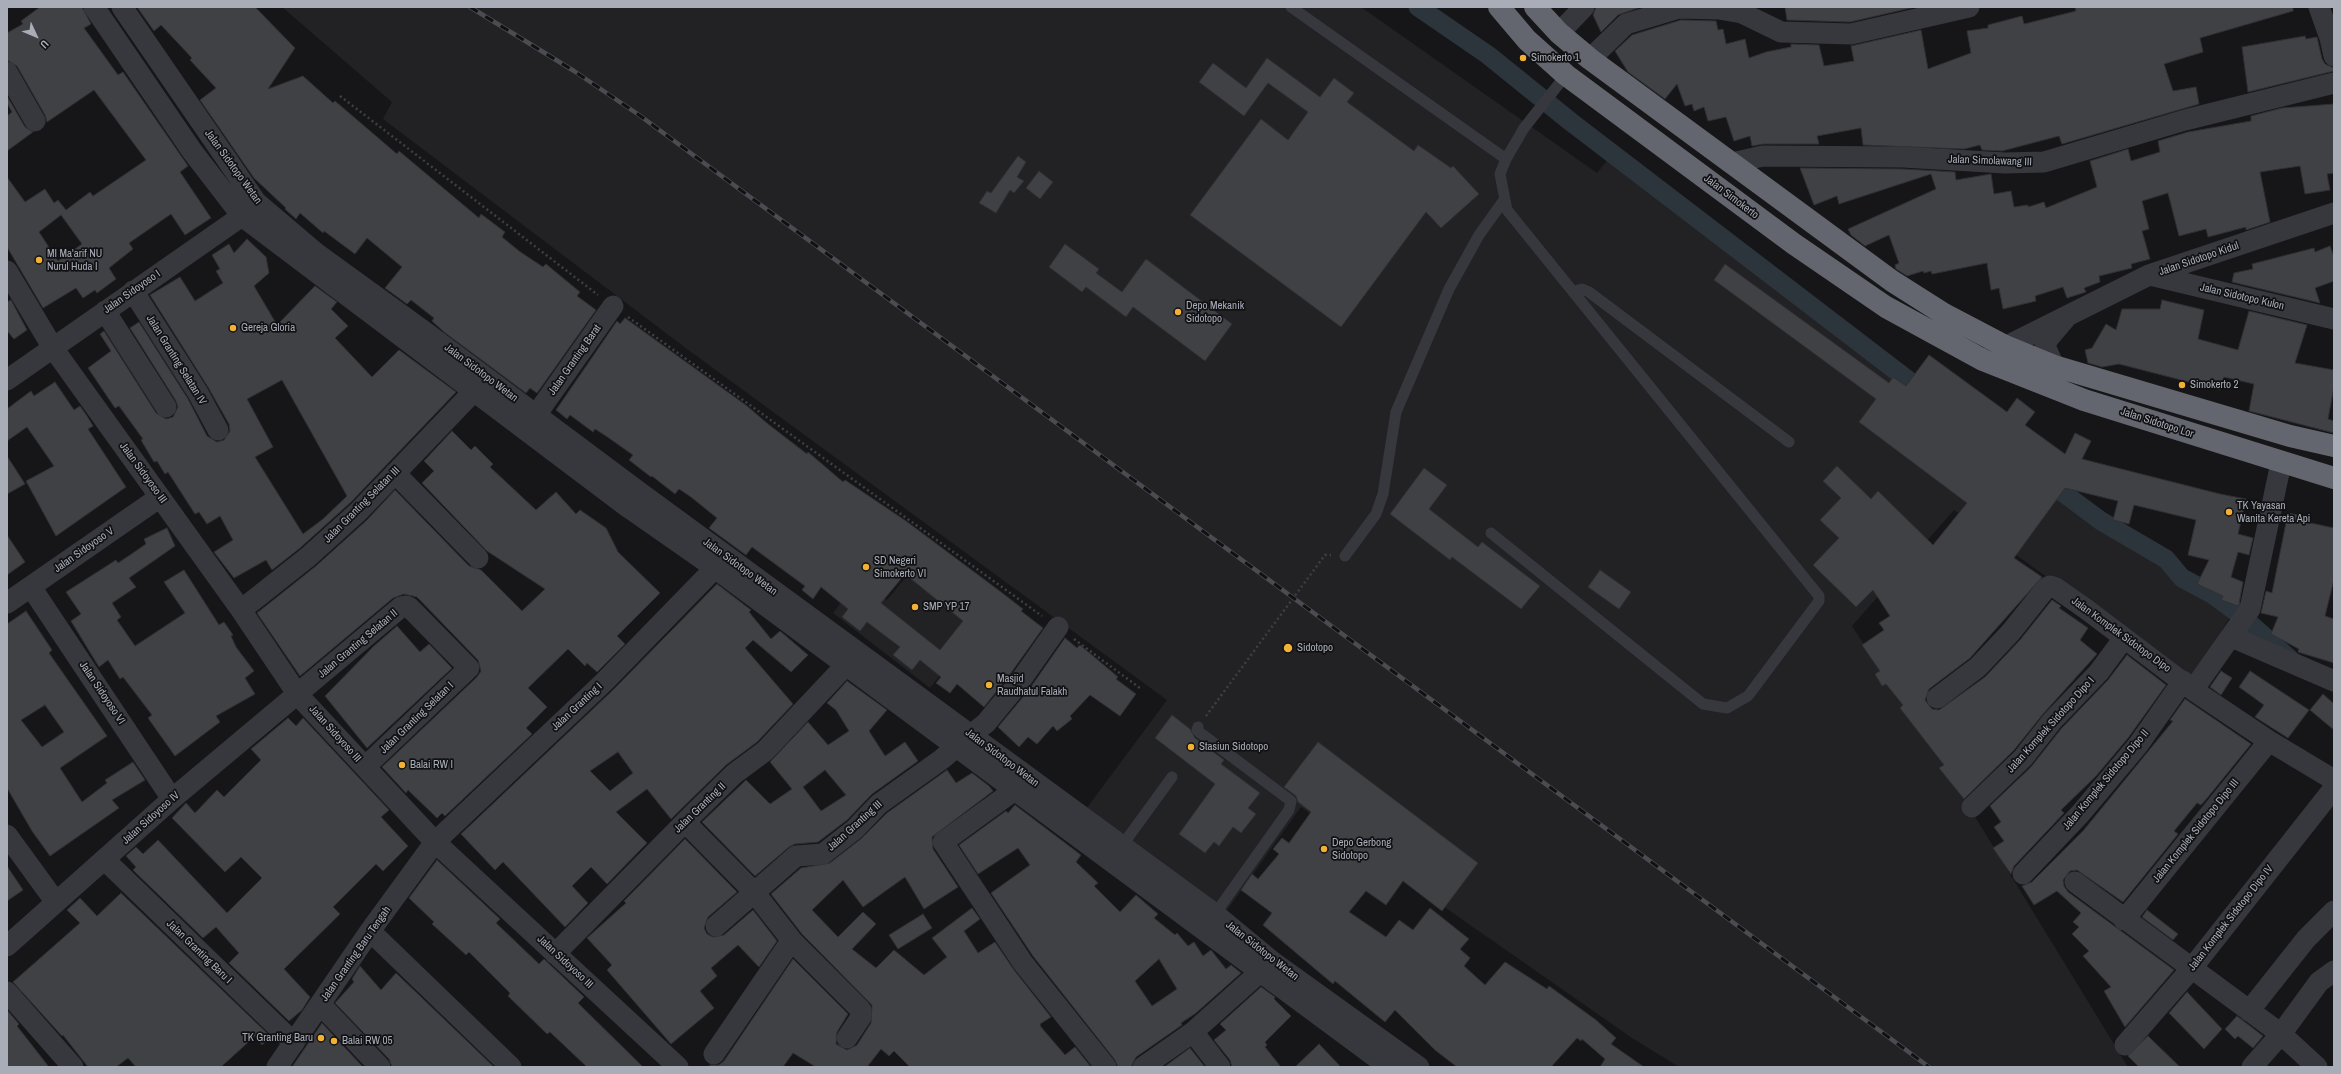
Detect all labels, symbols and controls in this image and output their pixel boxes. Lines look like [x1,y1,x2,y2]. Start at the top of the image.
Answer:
north arrow [16,16,56,56]
text: U [37,37,52,52]
place label: Simokerto 1 [1531,51,1580,65]
marker: Simokerto 1 [1518,53,1528,63]
street label: Jalan Sidotopo Wetan [202,127,264,207]
street label: Jalan Simolawang III [1948,153,2032,169]
street label: Jalan Simokerto [1701,172,1761,222]
street label: Jalan Sidotopo Kidul [2157,239,2241,279]
place label: MI Ma'arif NU Nurul Huda I [47,247,102,273]
marker: MI Ma'arif NU Nurul Huda I [34,255,44,265]
street label: Jalan Sidoyoso I [101,267,163,317]
street label: Jalan Sidotopo Kulon [2199,281,2285,313]
place label: Depo Mekanik Sidotopo [1186,299,1244,325]
marker: Depo Mekanik Sidotopo [1173,307,1183,317]
street label: Jalan Granting Selatan IV [143,313,209,407]
place label: Gereja Gloria [241,321,295,335]
street label: Jalan Granting Barat [546,322,604,398]
marker: Gereja Gloria [228,323,238,333]
street label: Jalan Sidotopo Wetan [442,341,520,405]
place label: Simokerto 2 [2190,378,2239,392]
marker: Simokerto 2 [2177,380,2187,390]
street label: Jalan Sidotopo Lor [2119,405,2195,441]
street label: Jalan Sidoyoso III [117,440,169,506]
street label: Jalan Granting Selatan III [321,464,403,546]
place label: TK Yayasan Wanita Kereta Api [2237,499,2310,525]
marker: TK Yayasan Wanita Kereta Api [2224,507,2234,517]
street label: Jalan Sidoyoso V [51,524,117,576]
street label: Jalan Sidotopo Wetan [700,536,780,598]
place label: SD Negeri Simokerto VI [874,554,926,580]
marker: SD Negeri Simokerto VI [861,562,871,572]
street label: Jalan Komplek Sidotopo Dipo [2069,595,2173,675]
place label: SMP YP 17 [923,600,970,614]
marker: SMP YP 17 [910,602,920,612]
street label: Jalan Granting Selatan II [316,607,400,681]
place label: Sidotopo [1297,641,1333,655]
marker: Sidotopo [1282,642,1294,654]
street label: Jalan Sidoyoso VI [76,659,128,727]
place label: Masjid Raudhatul Falakh [997,672,1067,698]
street label: Jalan Komplek Sidotopo Dipo I [2004,674,2098,776]
street label: Jalan Granting Selatan I [377,679,457,757]
street label: Jalan Granting I [549,680,605,734]
marker: Masjid Raudhatul Falakh [984,680,994,690]
street label: Jalan Sidoyoso III [306,703,364,765]
street label: Jalan Sidotopo Wetan [963,726,1041,790]
street label: Jalan Komplek Sidotopo Dipo II [2060,727,2152,833]
place label: Stasiun Sidotopo [1199,740,1268,754]
marker: Stasiun Sidotopo [1186,742,1196,752]
place label: Balai RW I [410,758,453,772]
marker: Balai RW I [397,760,407,770]
street label: Jalan Komplek Sidotopo Dipo III [2150,777,2242,885]
street label: Jalan Granting II [671,780,729,836]
street label: Jalan Sidoyoso IV [120,789,182,847]
street label: Jalan Granting III [825,798,885,854]
place label: Depo Gerbong Sidotopo [1332,836,1391,862]
marker: Depo Gerbong Sidotopo [1319,844,1329,854]
street label: Jalan Komplek Sidotopo Dipo IV [2186,863,2276,973]
street label: Jalan Granting Baru Tengah [318,904,394,1004]
street label: Jalan Granting Baru I [164,917,234,987]
street label: Jalan Sidotopo Wetan [1223,919,1301,983]
street label: Jalan Sidoyoso III [534,933,596,991]
place label: TK Granting Baru [242,1031,313,1045]
marker: TK Granting Baru [316,1033,326,1043]
place label: Balai RW 05 [342,1034,392,1048]
marker: Balai RW 05 [329,1036,339,1046]

